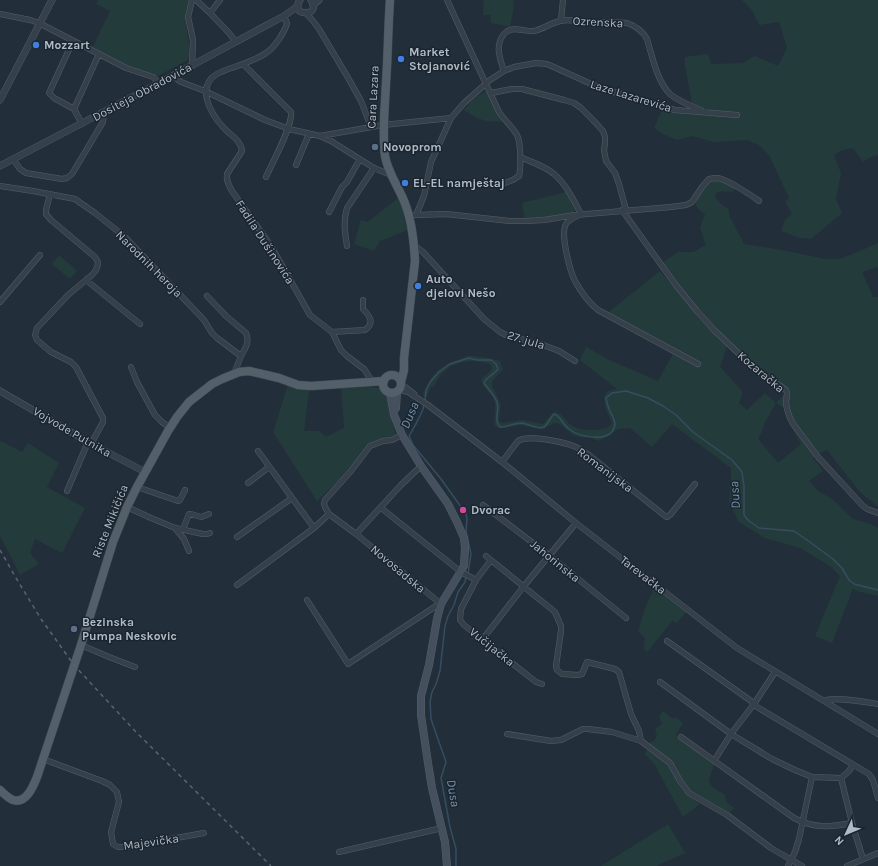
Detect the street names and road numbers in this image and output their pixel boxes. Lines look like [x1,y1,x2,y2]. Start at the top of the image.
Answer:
street label: Ozrenska [572,14,624,30]
street label: Dositeja Obradovića [90,60,194,124]
street label: Cara Lazara [364,65,382,129]
street label: Laze Lazarevića [589,77,673,115]
street label: Fadila Dušinovića [233,197,297,287]
street label: Narodnih heroja [113,228,185,300]
street label: 27. jula [506,328,546,352]
street label: Kozaračka [735,348,787,396]
street label: Vojvode Putnika [30,404,114,460]
street label: Romanijska [574,445,636,495]
street label: Riste Mikičića [89,482,131,560]
street label: Jahorinska [527,537,583,585]
street label: Novosadska [368,542,428,596]
street label: Tarevačka [617,553,669,597]
street label: Vučijačka [467,625,517,669]
street label: Majevička [122,831,180,853]

